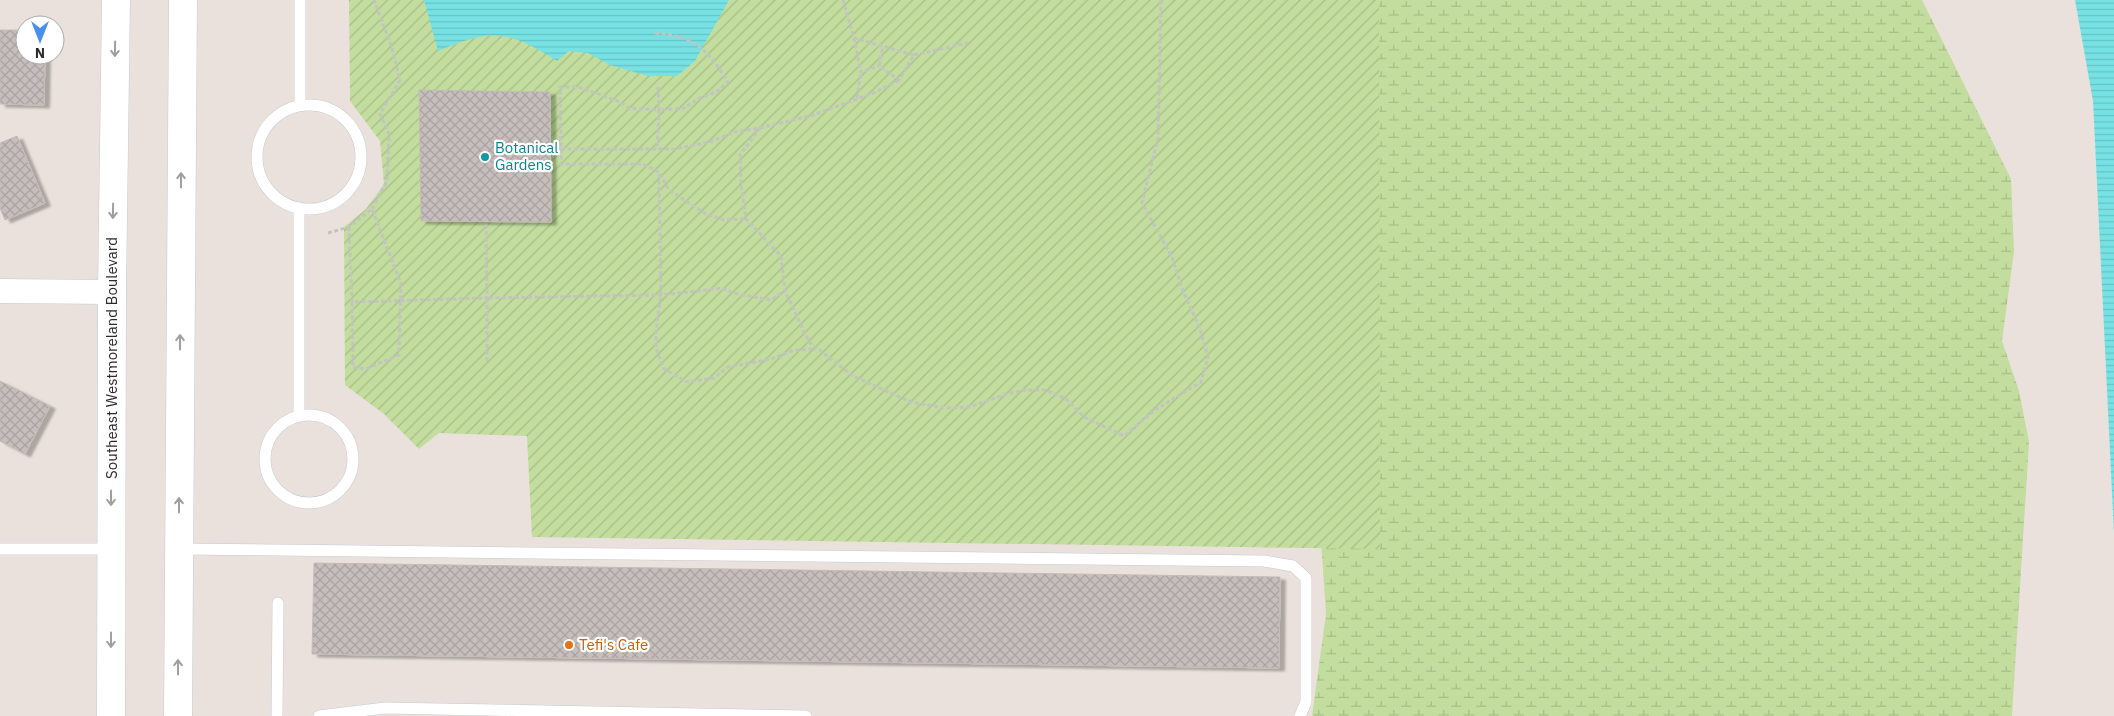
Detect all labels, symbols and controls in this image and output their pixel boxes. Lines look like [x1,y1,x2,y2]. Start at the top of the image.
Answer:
north arrow [15,15,65,65]
one-way arrow [110,40,120,56]
text: N [35,44,45,62]
place label: Botanical Gardens [495,138,558,174]
marker: Botanical Gardens [479,151,491,163]
one-way arrow [176,172,186,188]
one-way arrow [108,202,118,219]
street label: Southeast Westmoreland Boulevard [102,237,121,479]
one-way arrow [175,335,185,351]
one-way arrow [106,490,116,506]
one-way arrow [174,497,184,514]
one-way arrow [106,631,116,647]
place label: Tefi's Cafe [579,635,648,654]
marker: Tefi's Cafe [563,639,575,651]
one-way arrow [173,660,183,676]

